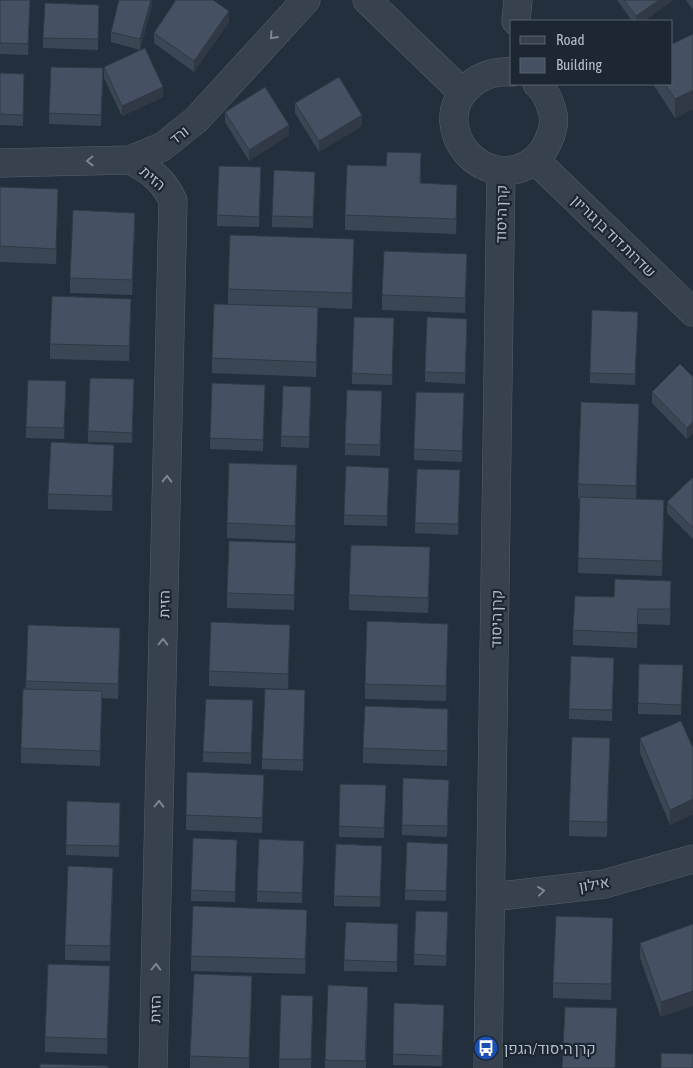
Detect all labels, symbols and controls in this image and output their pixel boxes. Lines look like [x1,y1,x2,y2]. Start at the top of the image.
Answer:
legend [510,20,673,85]
one-way arrow [270,30,279,39]
text: Road [556,31,585,48]
text: Building [556,56,602,73]
street label: ורד [166,122,192,148]
one-way arrow [86,156,94,166]
street label: הזית [137,162,169,194]
street label: קרן היסוד [492,185,510,243]
street label: שדרות דוד בן גוריון [568,192,660,280]
one-way arrow [162,475,172,483]
street label: הזית [155,590,173,618]
street label: קרן היסוד [487,590,505,648]
one-way arrow [158,638,168,646]
one-way arrow [154,800,165,808]
street label: אילון [578,873,610,895]
one-way arrow [537,886,545,897]
one-way arrow [151,963,161,970]
street label: הזית [146,995,164,1023]
bus stop icon: קרן היסוד/הגפן [473,1035,499,1061]
place label: קרן היסוד/הגפן [504,1040,596,1057]

